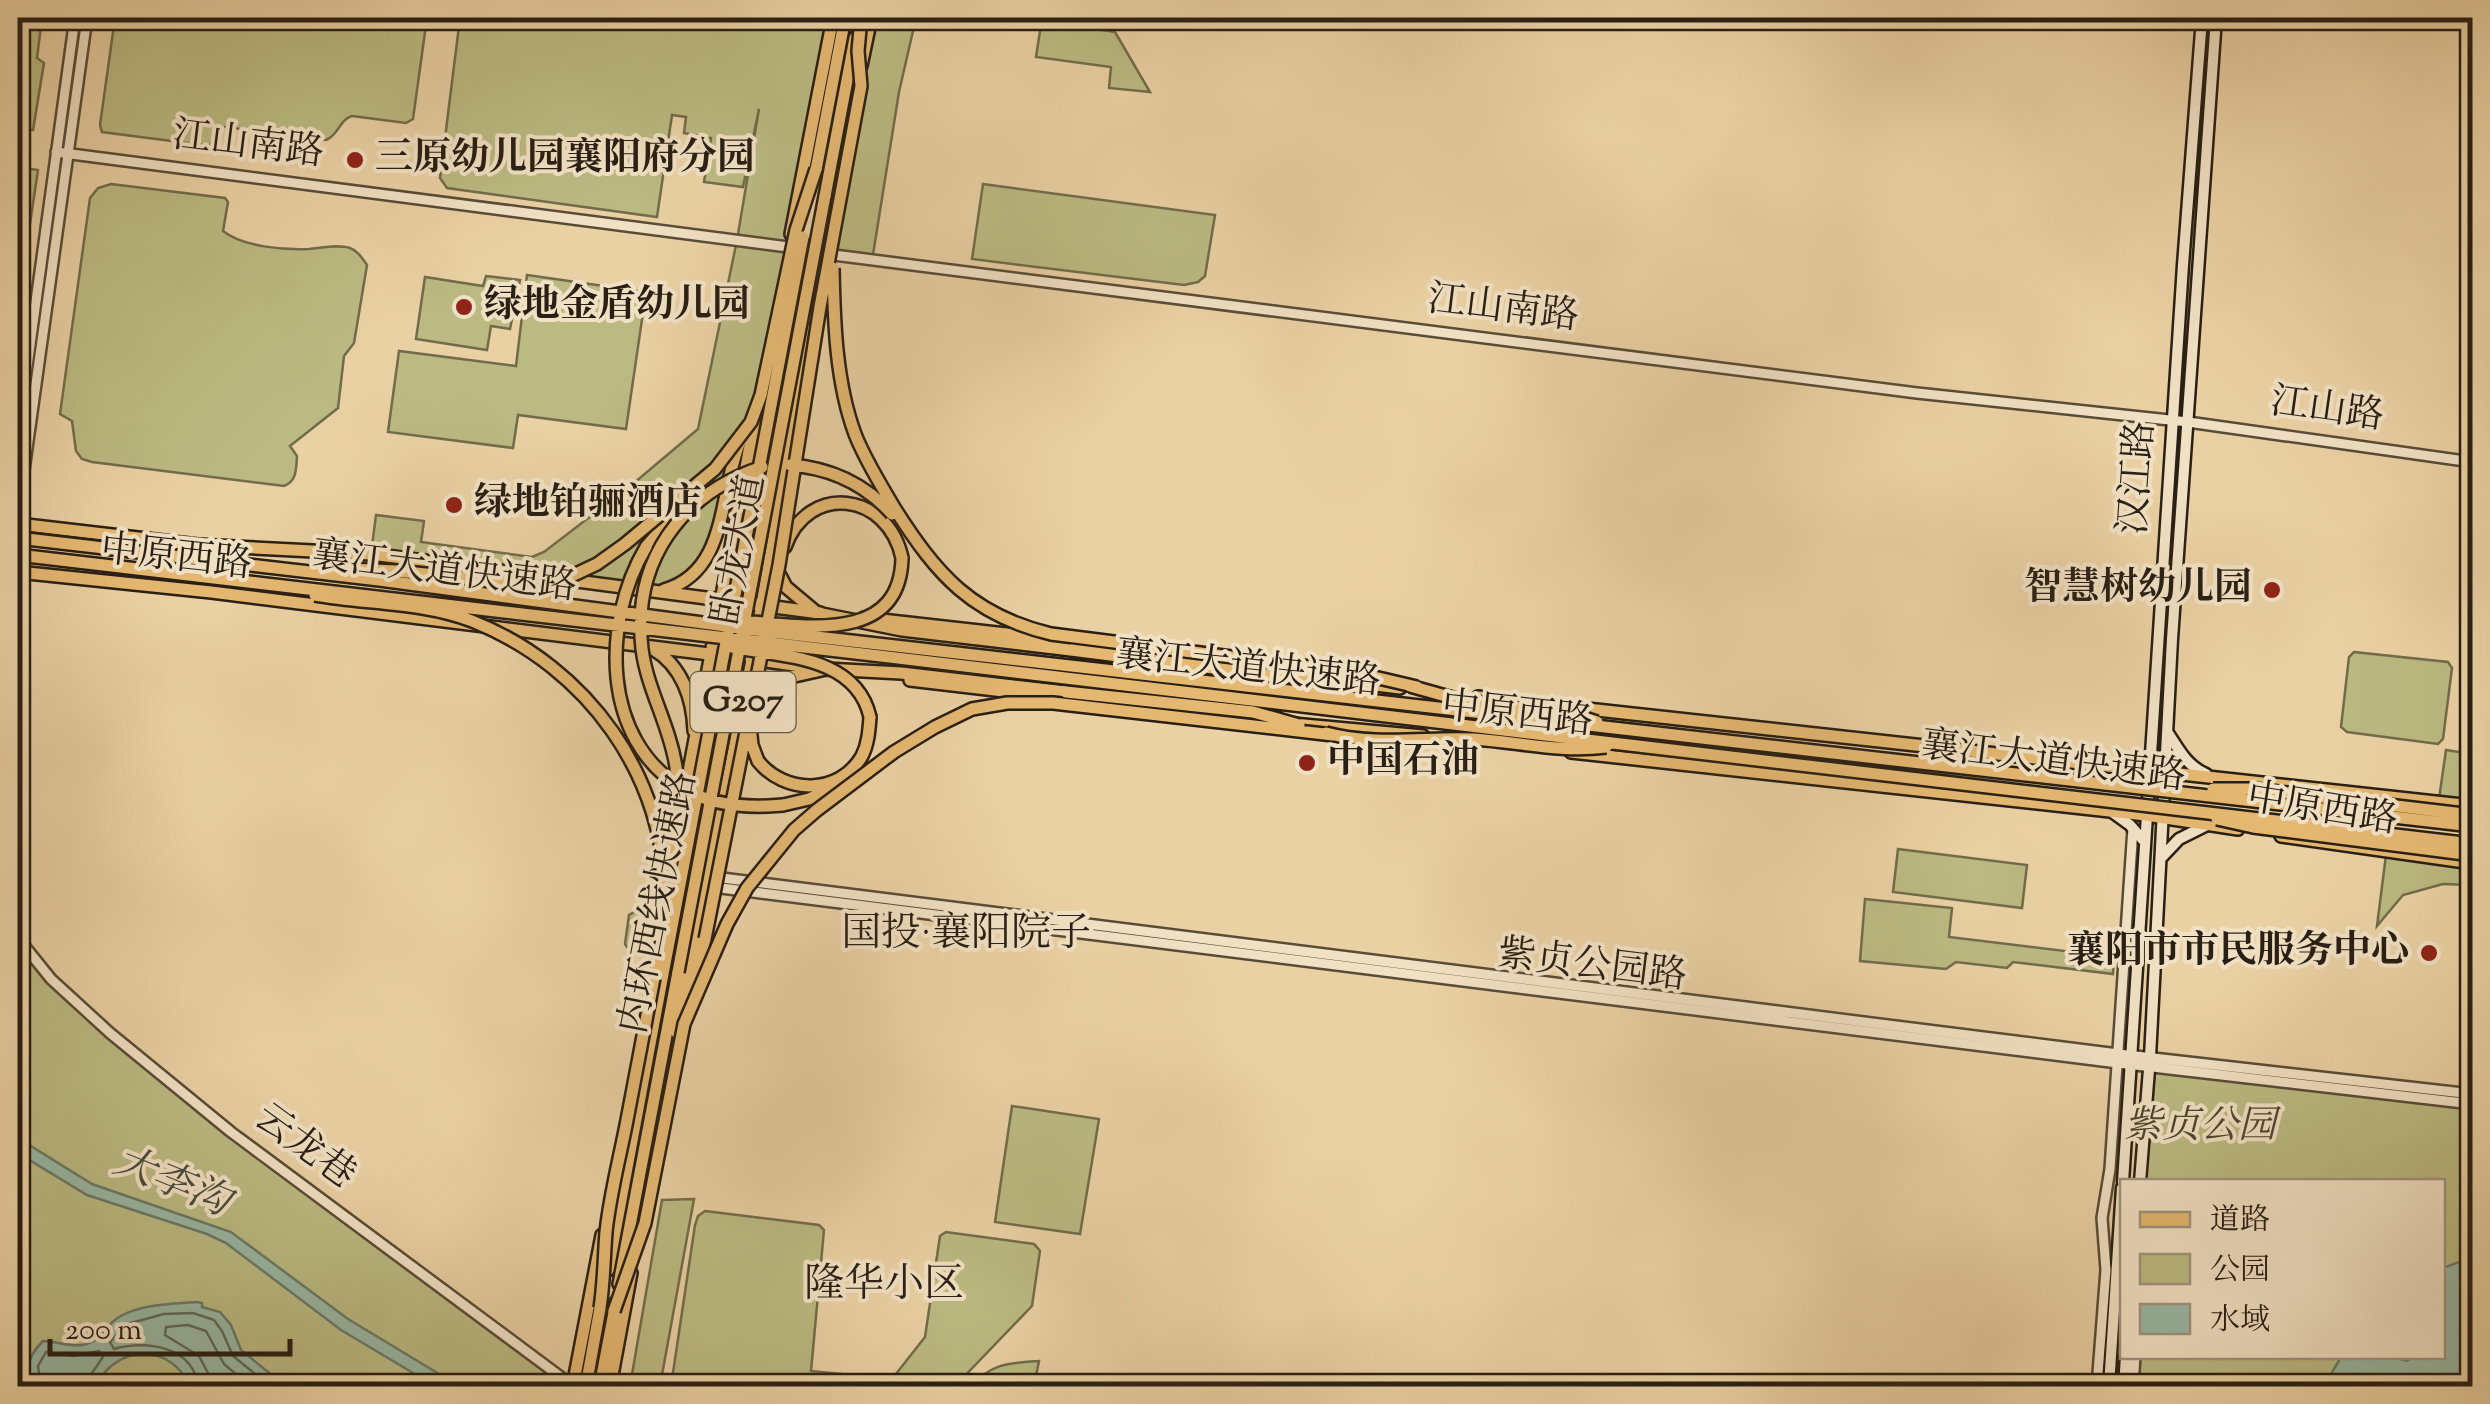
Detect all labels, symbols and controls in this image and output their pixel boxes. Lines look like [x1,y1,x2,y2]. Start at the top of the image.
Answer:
street label: 江山南路 [169,110,327,182]
place label: 三原幼儿园襄阳府分园 [375,133,755,187]
marker: 三原幼儿园襄阳府分园 [344,149,366,171]
street label: 江山南路 [1424,274,1582,346]
place label: 绿地金盾幼儿园 [484,280,750,334]
marker: 绿地金盾幼儿园 [453,296,475,318]
street label: 江山路 [2267,376,2387,446]
street label: 汉江路 [2108,419,2170,537]
street label: 卧龙大道 [701,470,781,630]
place label: 绿地铂骊酒店 [474,478,702,532]
marker: 绿地铂骊酒店 [443,494,465,516]
street label: 中原西路 [98,524,254,594]
street label: 襄江大道快速路 [309,530,579,616]
place label: 智慧树幼儿园 [2024,563,2252,617]
marker: 智慧树幼儿园 [2261,579,2283,601]
street label: 襄江大道快速路 [1113,629,1383,711]
road number: G207 [690,672,796,732]
street label: 中原西路 [1439,681,1595,751]
street label: 襄江大道快速路 [1918,720,2188,806]
place label: 中国石油 [1327,736,1479,790]
marker: 中国石油 [1296,752,1318,774]
street label: 内环西线快速路 [608,767,712,1039]
street label: 中原西路 [2243,772,2401,850]
district label: 国投·襄阳院子 [841,907,1091,964]
place label: 襄阳市市民服务中心 [2067,926,2409,980]
street label: 紫贞公园路 [1494,929,1690,1005]
marker: 襄阳市市民服务中心 [2418,942,2440,964]
street label: 云龙巷 [242,1093,366,1203]
park label: 紫贞公园 [2124,1101,2282,1155]
water label: 大李沟 [105,1135,243,1235]
legend [2120,1179,2445,1359]
text: 道路 [2210,1200,2270,1243]
text: 公园 [2210,1250,2270,1293]
district label: 隆华小区 [804,1258,964,1315]
scale bar [50,1294,290,1356]
text: 水域 [2210,1300,2270,1343]
text: 200 m [65,1310,142,1353]

